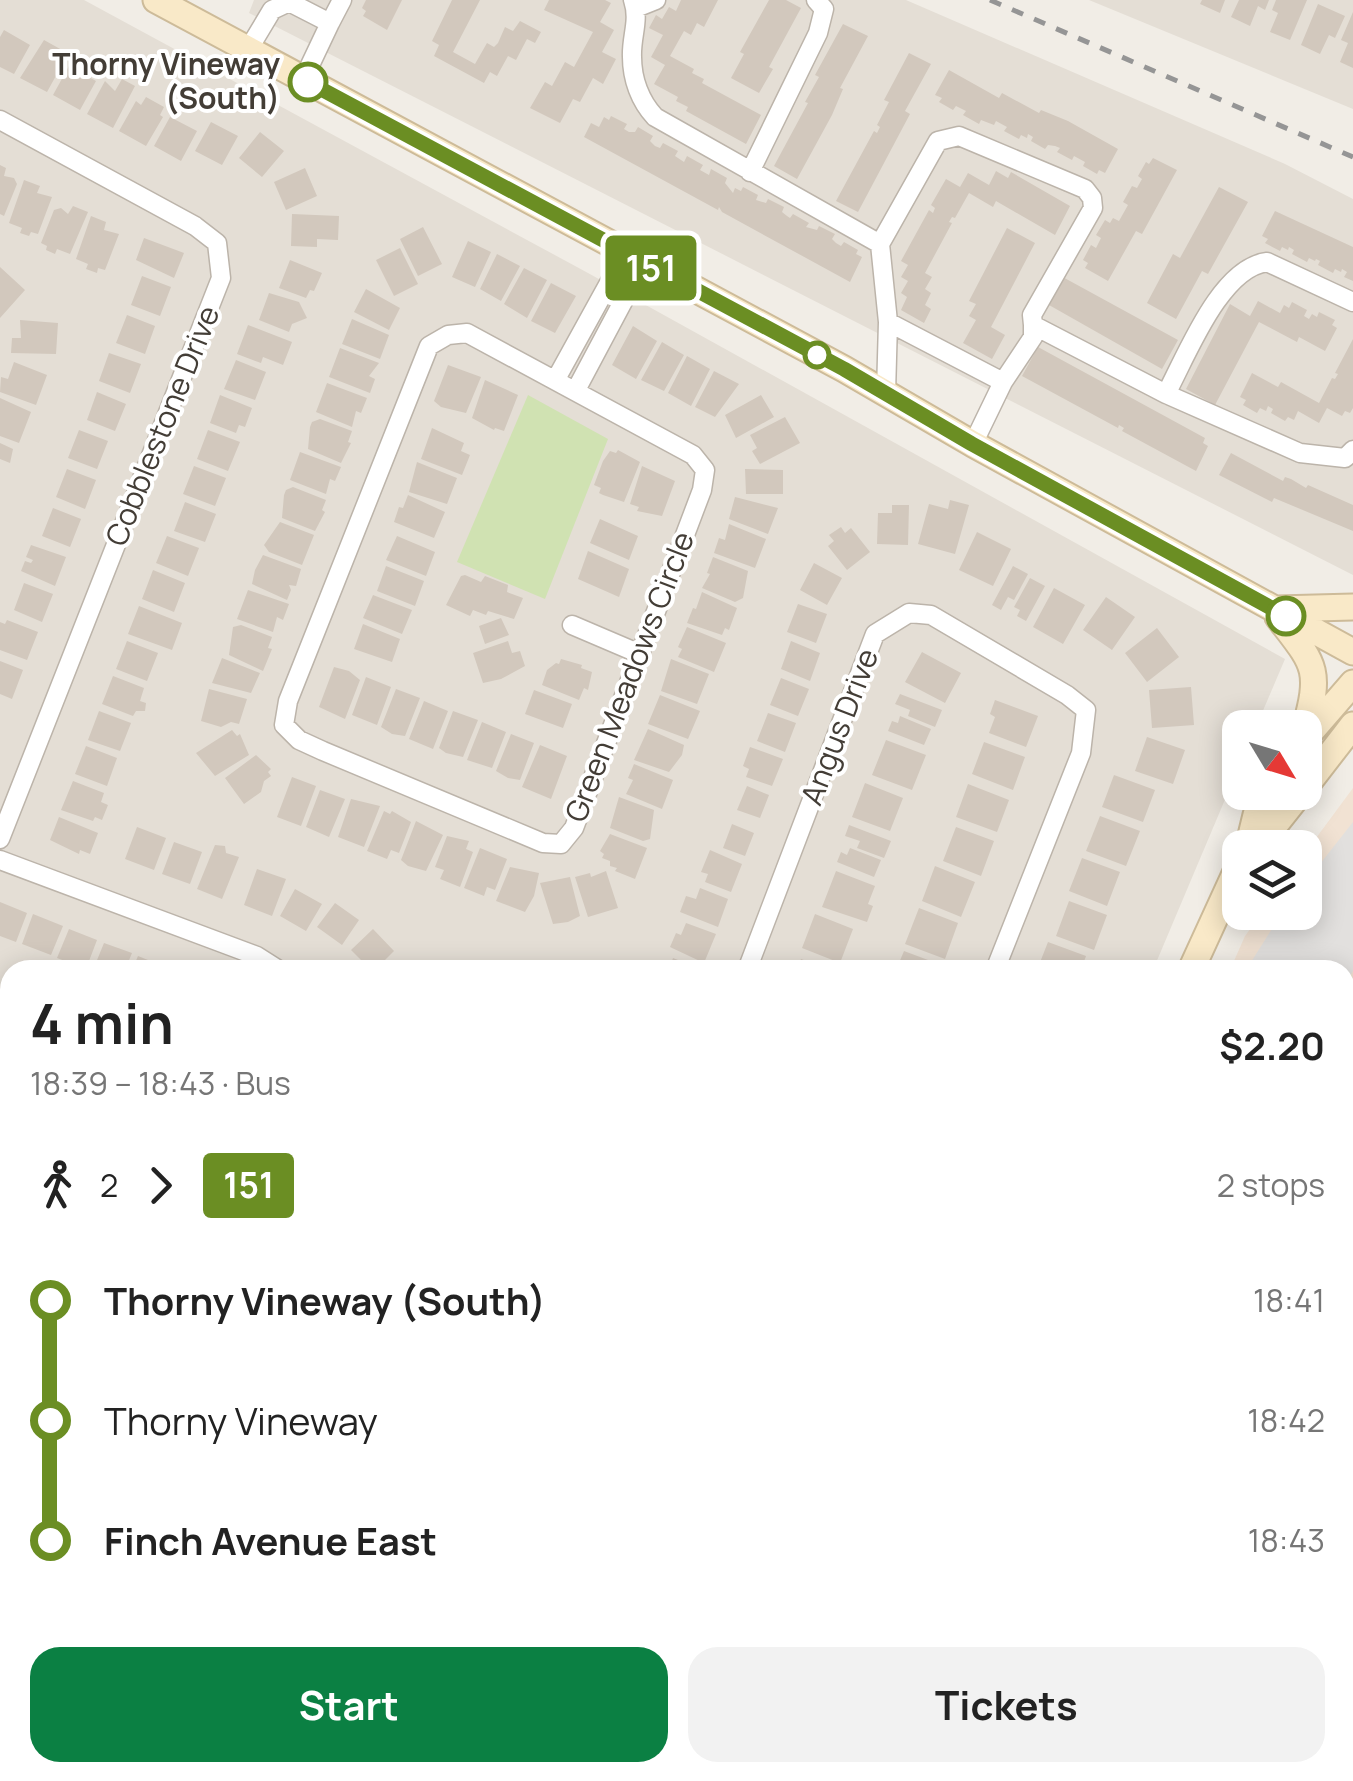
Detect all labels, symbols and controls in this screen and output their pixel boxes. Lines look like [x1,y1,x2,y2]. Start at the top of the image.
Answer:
place label: Thorny Vineway (South) [52,43,280,118]
marker: Thorny Vineway (South) [289,63,327,101]
line badge: 151 [594,236,708,300]
text: 151 [625,244,677,292]
street label: Cobblestone Drive [95,299,228,552]
unlabelled marker [804,342,830,368]
street label: Green Meadows Circle [554,525,703,828]
unlabelled marker [1267,597,1305,635]
street label: Angus Drive [790,642,887,811]
north arrow [1222,710,1322,810]
map controls [1222,710,1322,930]
button: layers [1222,830,1322,930]
text: 4 min [30,985,174,1061]
text: $2.20 [1219,1019,1325,1071]
text: 18:39 – 18:43 · Bus [30,1061,291,1105]
icon: walk [30,1158,85,1213]
icon: forward [133,1158,188,1213]
text: 151 [223,1161,274,1209]
text: 2 [100,1163,118,1207]
text: 2 stops [1217,1163,1325,1207]
text: Thorny Vineway (South) [104,1274,546,1326]
text: 18:41 [1253,1278,1325,1322]
text: Thorny Vineway [104,1394,378,1446]
text: 18:42 [1247,1398,1325,1442]
text: Finch Avenue East [104,1514,437,1566]
text: 18:43 [1248,1518,1325,1562]
button: Start [30,1647,668,1762]
button: Tickets [688,1647,1325,1762]

